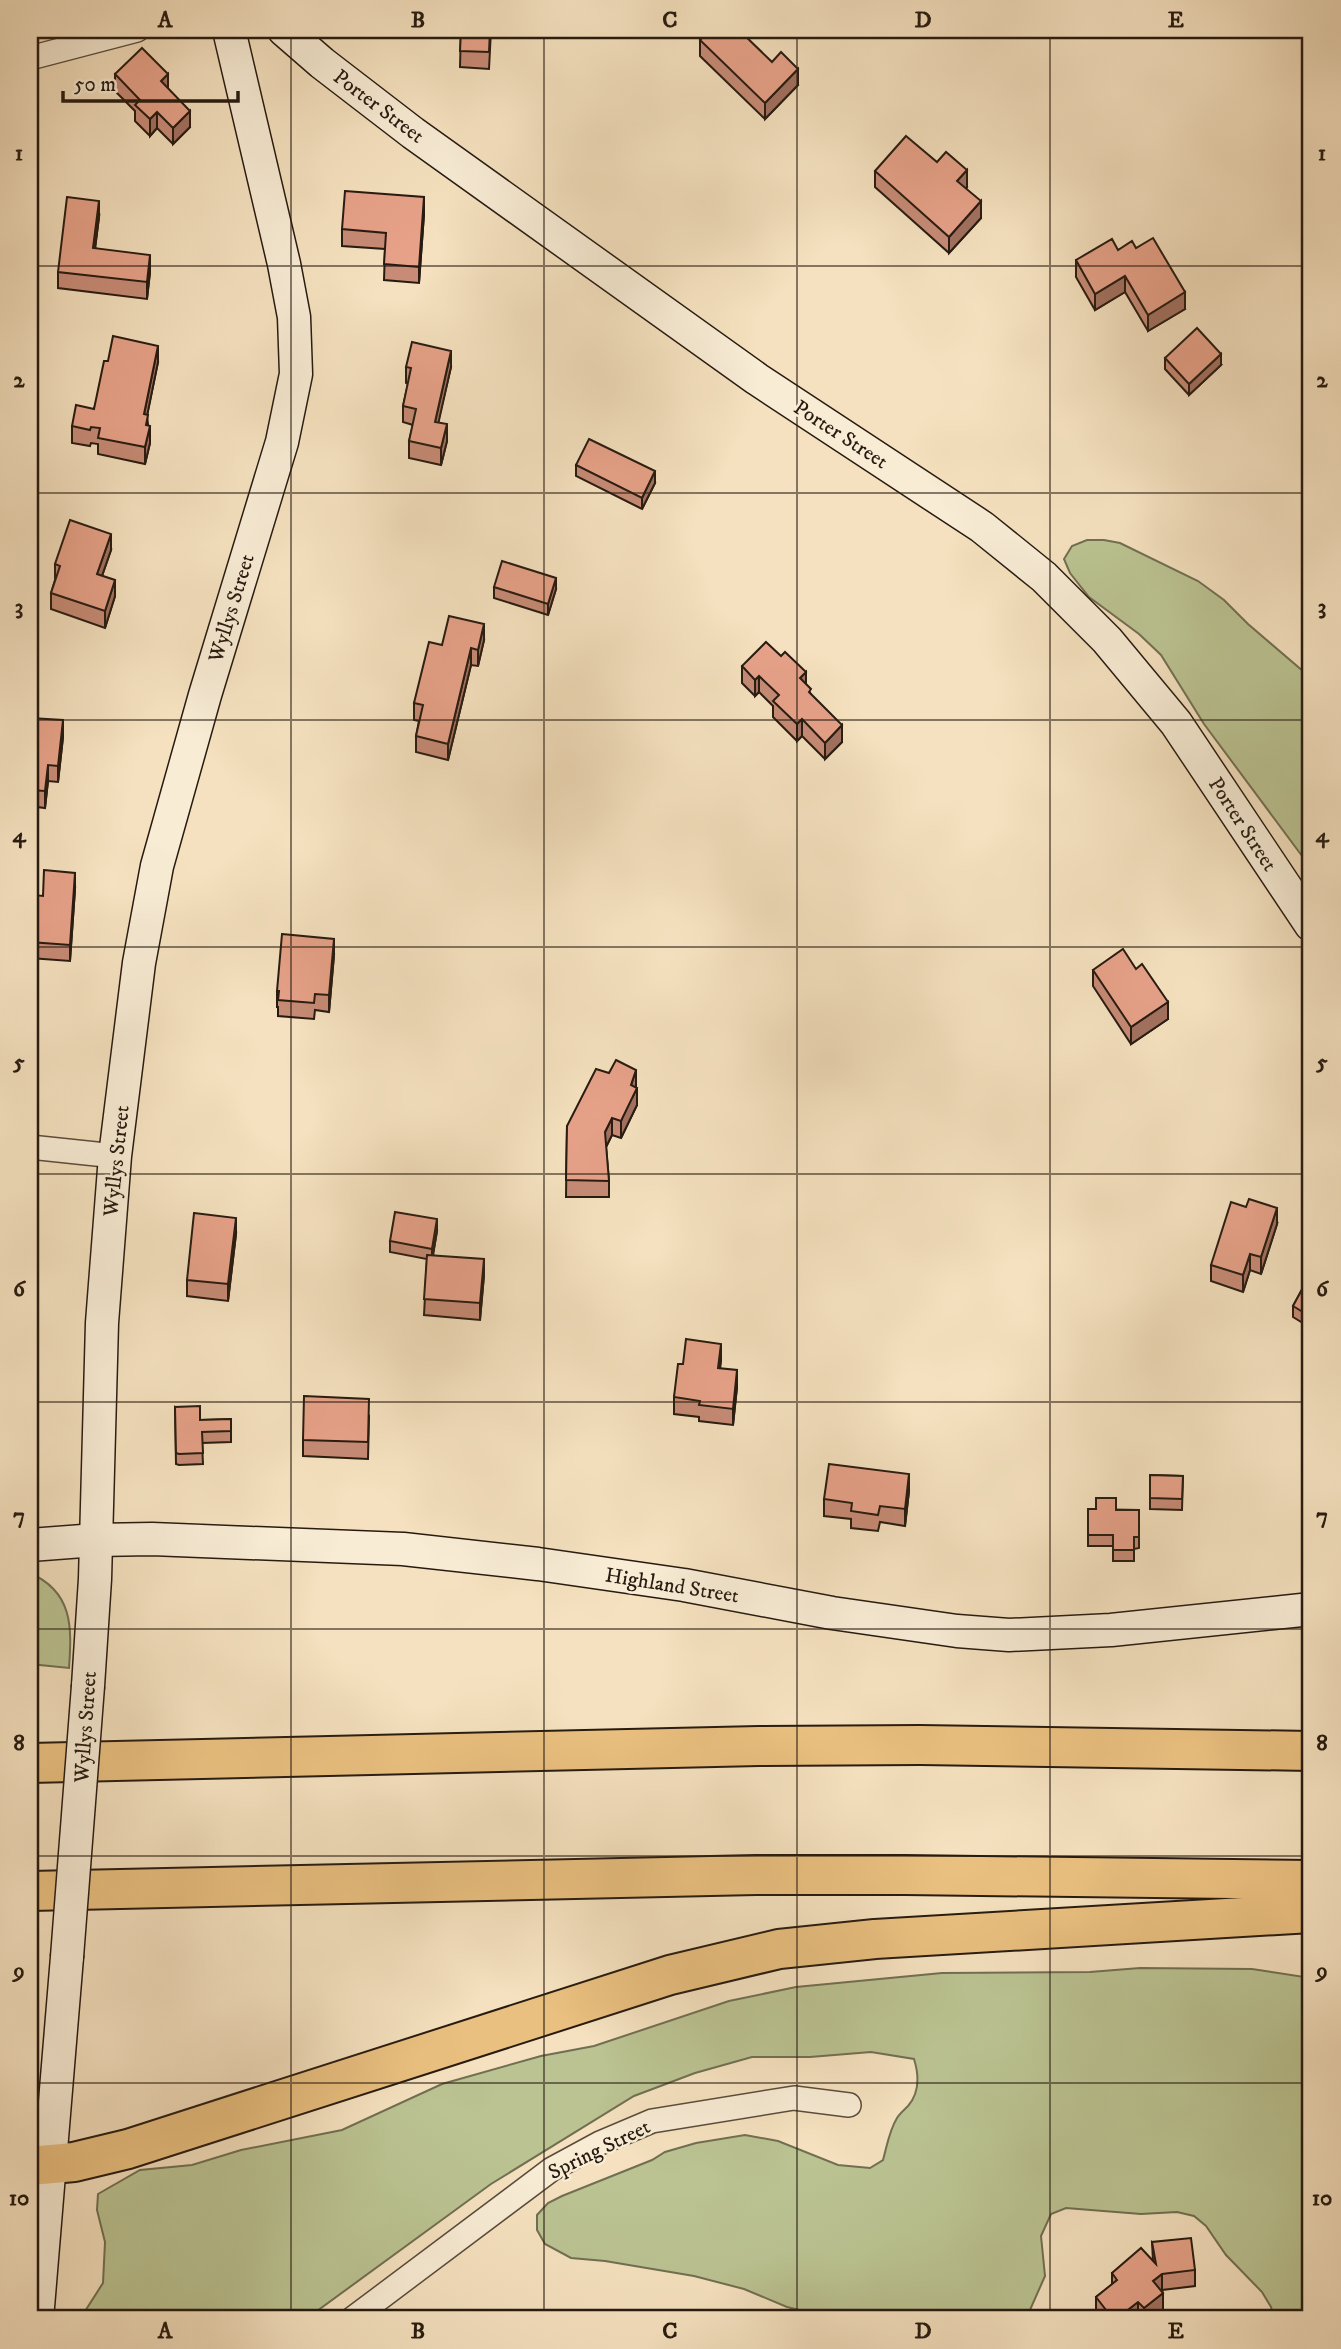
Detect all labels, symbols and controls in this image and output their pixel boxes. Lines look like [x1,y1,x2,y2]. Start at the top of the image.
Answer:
text: A [157,6,174,35]
text: B [411,6,425,35]
text: C [662,6,678,35]
text: D [914,6,932,35]
text: E [1168,6,1184,35]
scale bar [63,60,238,104]
street label: Porter Street [328,64,429,150]
text: 50 m [74,72,116,98]
text: 1 [15,139,23,168]
text: 1 [1318,139,1326,168]
text: 2 [13,366,25,395]
text: 2 [1316,366,1328,395]
street label: Porter Street [788,395,893,475]
street label: Wyllys Street [203,551,261,667]
text: 3 [15,593,23,622]
text: 3 [1318,593,1326,622]
street label: Porter Street [1202,773,1282,877]
text: 4 [12,821,27,850]
text: 4 [1315,821,1330,850]
text: 5 [12,1048,25,1077]
text: 5 [1315,1048,1328,1077]
street label: Wyllys Street [98,1104,136,1219]
text: 6 [13,1275,27,1304]
text: 6 [1316,1275,1330,1304]
text: 7 [13,1502,25,1531]
text: 7 [1316,1502,1328,1531]
street label: Highland Street [603,1563,741,1609]
street label: Wyllys Street [69,1670,103,1785]
text: 8 [13,1729,25,1758]
text: 8 [1316,1729,1328,1758]
text: 9 [11,1957,25,1986]
text: 9 [1314,1957,1328,1986]
street label: Spring Street [544,2114,655,2186]
text: 10 [9,2184,29,2213]
text: 10 [1312,2184,1332,2213]
text: A [157,2317,174,2346]
text: B [411,2317,425,2346]
text: C [662,2317,678,2346]
text: D [914,2317,932,2346]
text: E [1168,2317,1184,2346]

